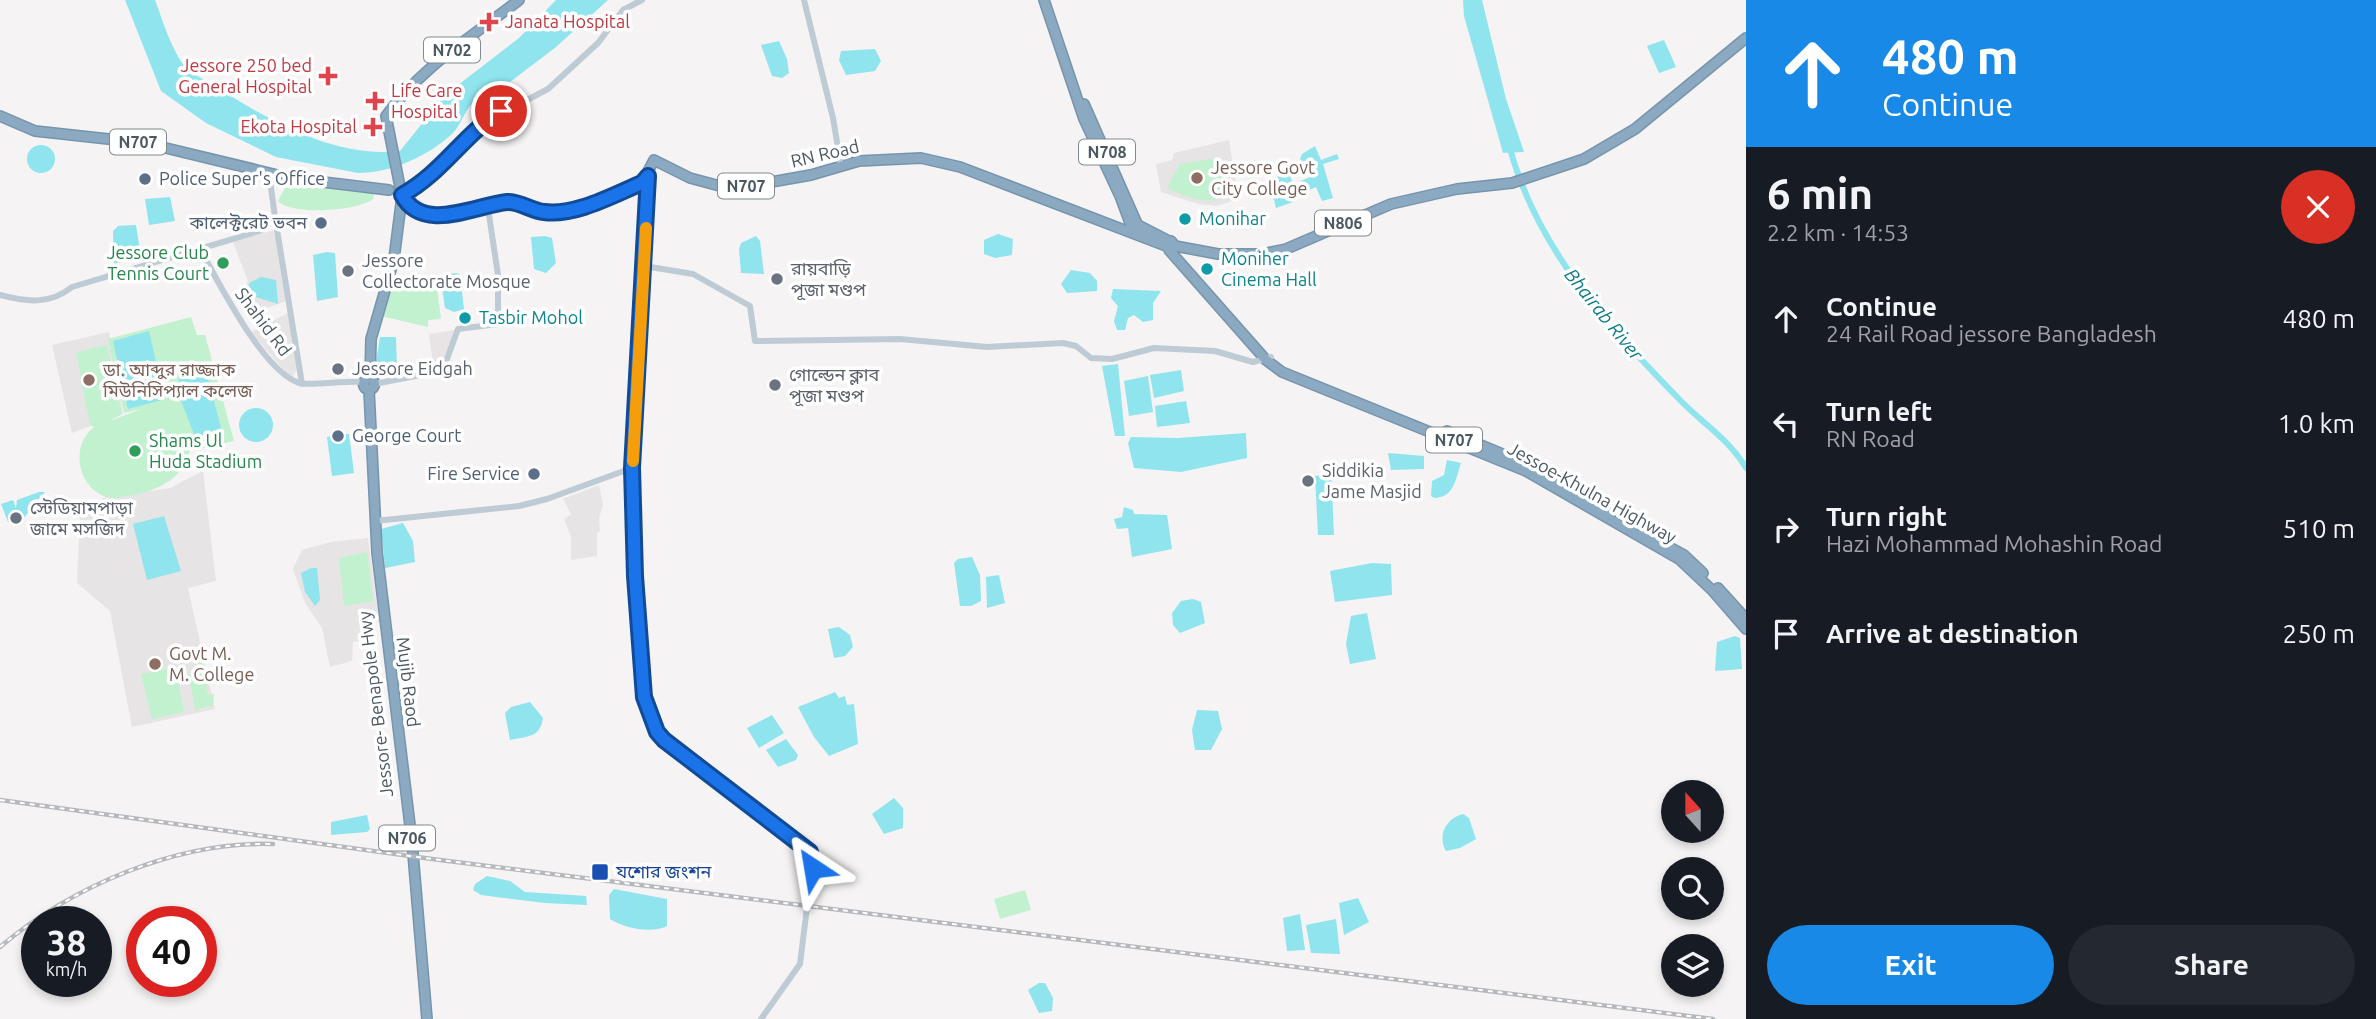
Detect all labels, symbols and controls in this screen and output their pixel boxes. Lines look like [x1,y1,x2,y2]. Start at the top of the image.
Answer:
place label: Janata Hospital [505,11,630,31]
marker: Janata Hospital [479,12,499,32]
icon: ahead [1767,28,1858,119]
text: 480 m [1882,28,2019,83]
road number: N702 [424,38,480,62]
place label: Jessore 250 bed General Hospital [178,55,312,96]
marker: Jessore 250 bed General Hospital [318,66,338,86]
place label: Life Care Hospital [391,80,462,121]
pin [471,81,531,141]
text: Continue [1882,86,2013,122]
marker: Life Care Hospital [365,91,385,111]
icon: arrive [482,92,520,130]
place label: Ekota Hospital [240,116,357,136]
marker: Ekota Hospital [363,117,383,137]
road number: N707 [110,130,166,154]
street label: RN Road [789,135,861,171]
road number: N708 [1079,140,1135,164]
place label: Jessore Govt City College [1211,157,1315,198]
place label: Police Super's Office [159,168,325,188]
marker: Jessore Govt City College [1189,170,1205,186]
text: 6 min [1767,170,1873,217]
button: close [2281,170,2355,244]
marker: Police Super's Office [137,171,153,187]
road number: N707 [718,174,774,198]
place label: Monihar [1199,208,1266,228]
road number: N806 [1315,210,1371,236]
marker: Monihar [1177,211,1193,227]
place label: কালেক্টরেট ভবন [189,212,308,232]
marker: কালেক্টরেট ভবন [313,215,329,231]
text: 2.2 km · 14:53 [1767,220,1909,245]
place label: Jessore Club Tennis Court [107,242,209,283]
place label: Moniher Cinema Hall [1221,248,1317,289]
place label: Jessore Collectorate Mosque [362,250,531,291]
marker: Jessore Club Tennis Court [215,255,231,271]
place label: রায়বাড়ি পূজা মণ্ডপ [790,258,867,301]
marker: Moniher Cinema Hall [1199,261,1215,277]
marker: Jessore Collectorate Mosque [340,263,356,279]
water label: Bhairab River [1560,264,1648,365]
marker: রায়বাড়ি পূজা মণ্ডপ [769,271,785,287]
street label: Shahid Rd [232,283,296,359]
text: Continue [1826,292,1937,321]
icon: ahead [1767,300,1805,338]
text: 480 m [2283,304,2355,333]
place label: Tasbir Mohol [479,307,583,327]
marker: Tasbir Mohol [457,310,473,326]
text: 24 Rail Road jessore Bangladesh [1826,321,2157,346]
place label: Jessore Eidgah [352,358,473,378]
place label: ডা. আব্দুর রাজ্জাক মিউনিসিপ্যাল কলেজ [102,359,253,400]
marker: Jessore Eidgah [330,361,346,377]
place label: গোল্ডেন ক্লাব পূজা মণ্ডপ [789,364,880,407]
marker: ডা. আব্দুর রাজ্জাক মিউনিসিপ্যাল কলেজ [81,372,97,388]
marker: গোল্ডেন ক্লাব পূজা মণ্ডপ [767,377,783,393]
text: Turn left [1826,397,1932,426]
icon: left [1767,405,1805,443]
text: 1.0 km [2278,409,2355,438]
place label: George Court [352,425,461,445]
text: RN Road [1826,426,1915,451]
marker: George Court [330,428,346,444]
road number: N707 [1426,428,1482,452]
place label: Shams Ul Huda Stadium [149,430,262,471]
street label: Jessoe-Khulna Highway [1505,437,1680,547]
marker: Shams Ul Huda Stadium [127,443,143,459]
place label: Siddikia Jame Masjid [1322,460,1422,501]
place label: Fire Service [427,463,520,483]
marker: Fire Service [526,466,542,482]
marker: Siddikia Jame Masjid [1300,473,1316,489]
place label: স্টেডিয়ামপাড়া জামে মসজিদ [29,497,133,538]
text: Turn right [1826,502,1947,531]
marker: স্টেডিয়ামপাড়া জামে মসজিদ [8,510,24,526]
icon: right [1767,510,1805,548]
text: 510 m [2283,514,2355,543]
text: Hazi Mohammad Mohashin Road [1826,531,2162,556]
street label: Jessore- Benapole Hwy [354,610,396,798]
icon: arrive [1767,615,1805,653]
text: Arrive at destination [1826,619,2079,648]
text: 250 m [2283,619,2355,648]
street label: Mujib Raod [394,636,424,728]
place label: Govt M. M. College [169,643,254,684]
marker: Govt M. M. College [147,656,163,672]
north arrow [1661,780,1724,844]
map controls [1661,780,1724,997]
road number: N706 [379,825,435,850]
position arrow [776,831,850,905]
button: search [1661,857,1724,920]
place label: যশোর জংশন [615,861,713,881]
marker: যশোর জংশন [590,862,610,882]
speed limit sign: 40 [126,906,217,997]
text: 38 [47,922,86,962]
button: Exit [1767,925,2054,1005]
button: Share [2068,925,2355,1005]
button: layers [1661,934,1724,997]
text: km/h [46,959,87,979]

